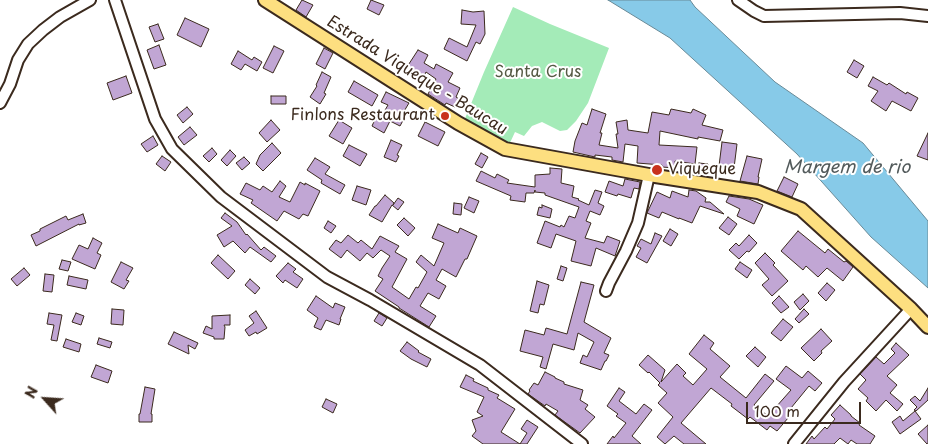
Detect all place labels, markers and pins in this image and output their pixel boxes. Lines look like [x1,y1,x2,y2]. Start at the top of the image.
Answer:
place label: Finlons Restaurant [291,106,435,126]
marker: Finlons Restaurant [439,110,451,122]
place label: Viqueque [668,160,736,180]
marker: Viqueque [650,163,664,177]

